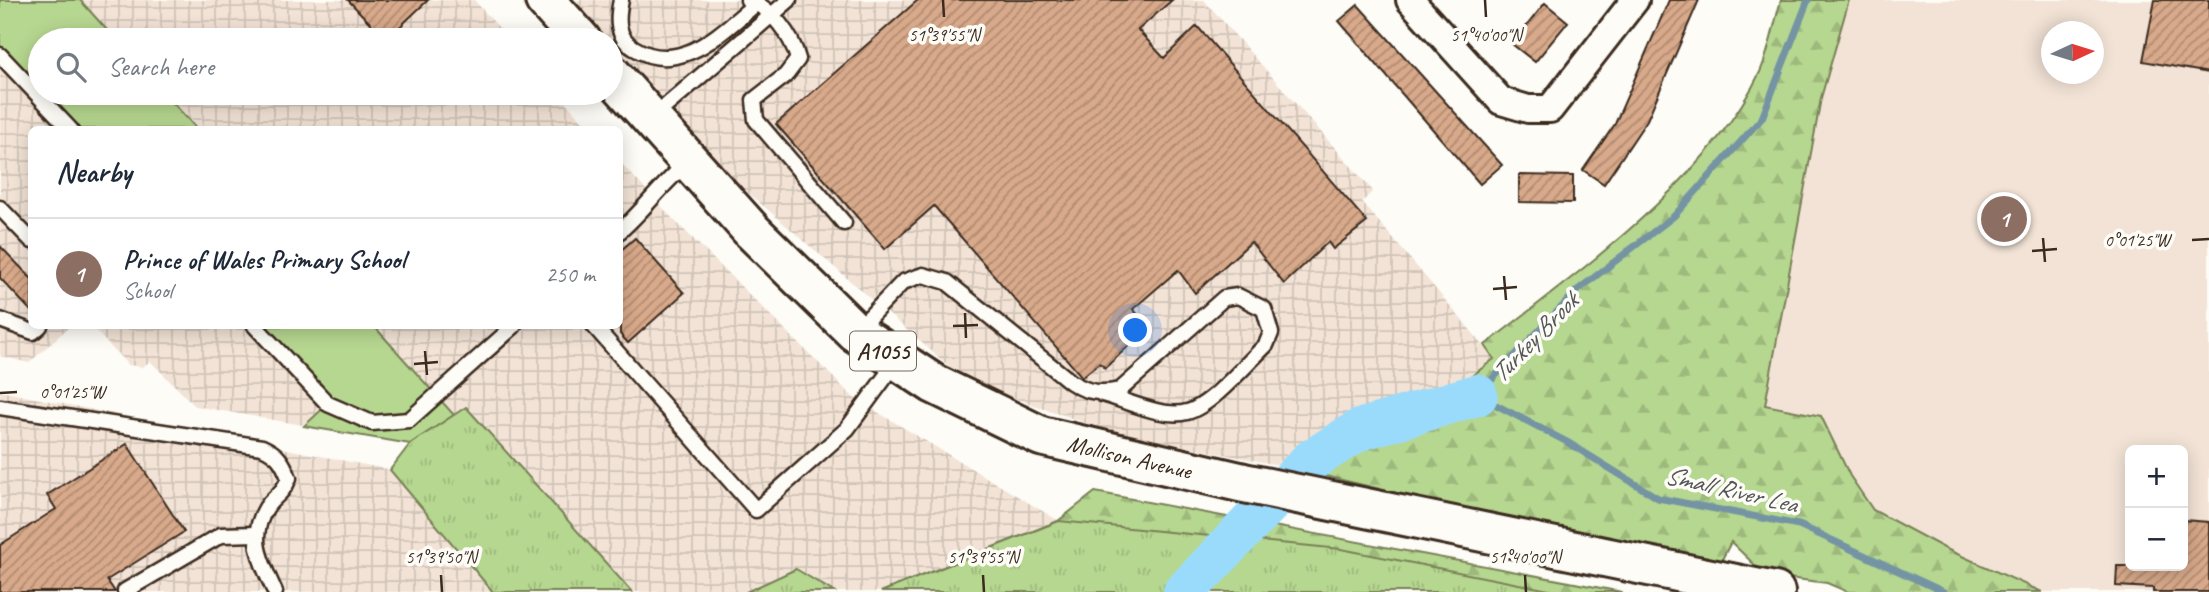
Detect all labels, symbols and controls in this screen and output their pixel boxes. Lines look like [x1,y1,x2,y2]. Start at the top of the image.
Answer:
north arrow [2041,21,2104,84]
text: 51°39'55"N [909,24,983,46]
text: 51°40'00"N [1451,24,1525,46]
search box [28,28,623,105]
icon: search [52,48,90,86]
text: Search here [108,50,214,83]
text: Nearby [56,153,132,191]
pin: 1 [1981,193,2027,245]
text: 0°01'25"W [2105,229,2172,251]
text: Prince of Wales Primary School [123,243,405,276]
text: 1 [74,260,84,289]
text: 250 m [546,260,595,289]
text: School [123,276,172,305]
water label: Turkey Brook [1483,282,1588,389]
your location [1118,313,1152,347]
road number: A1055 [850,332,916,370]
text: 0°01'25"W [40,381,107,403]
street label: Mollison Avenue [1064,428,1196,486]
map controls [2125,445,2188,571]
button: + [2125,445,2188,508]
water label: Small River Lea [1662,458,1802,521]
button: − [2125,508,2188,571]
text: 51°39'50"N [406,546,480,568]
text: 51°39'55"N [948,546,1022,568]
text: 51°40'00"N [1490,546,1564,568]

